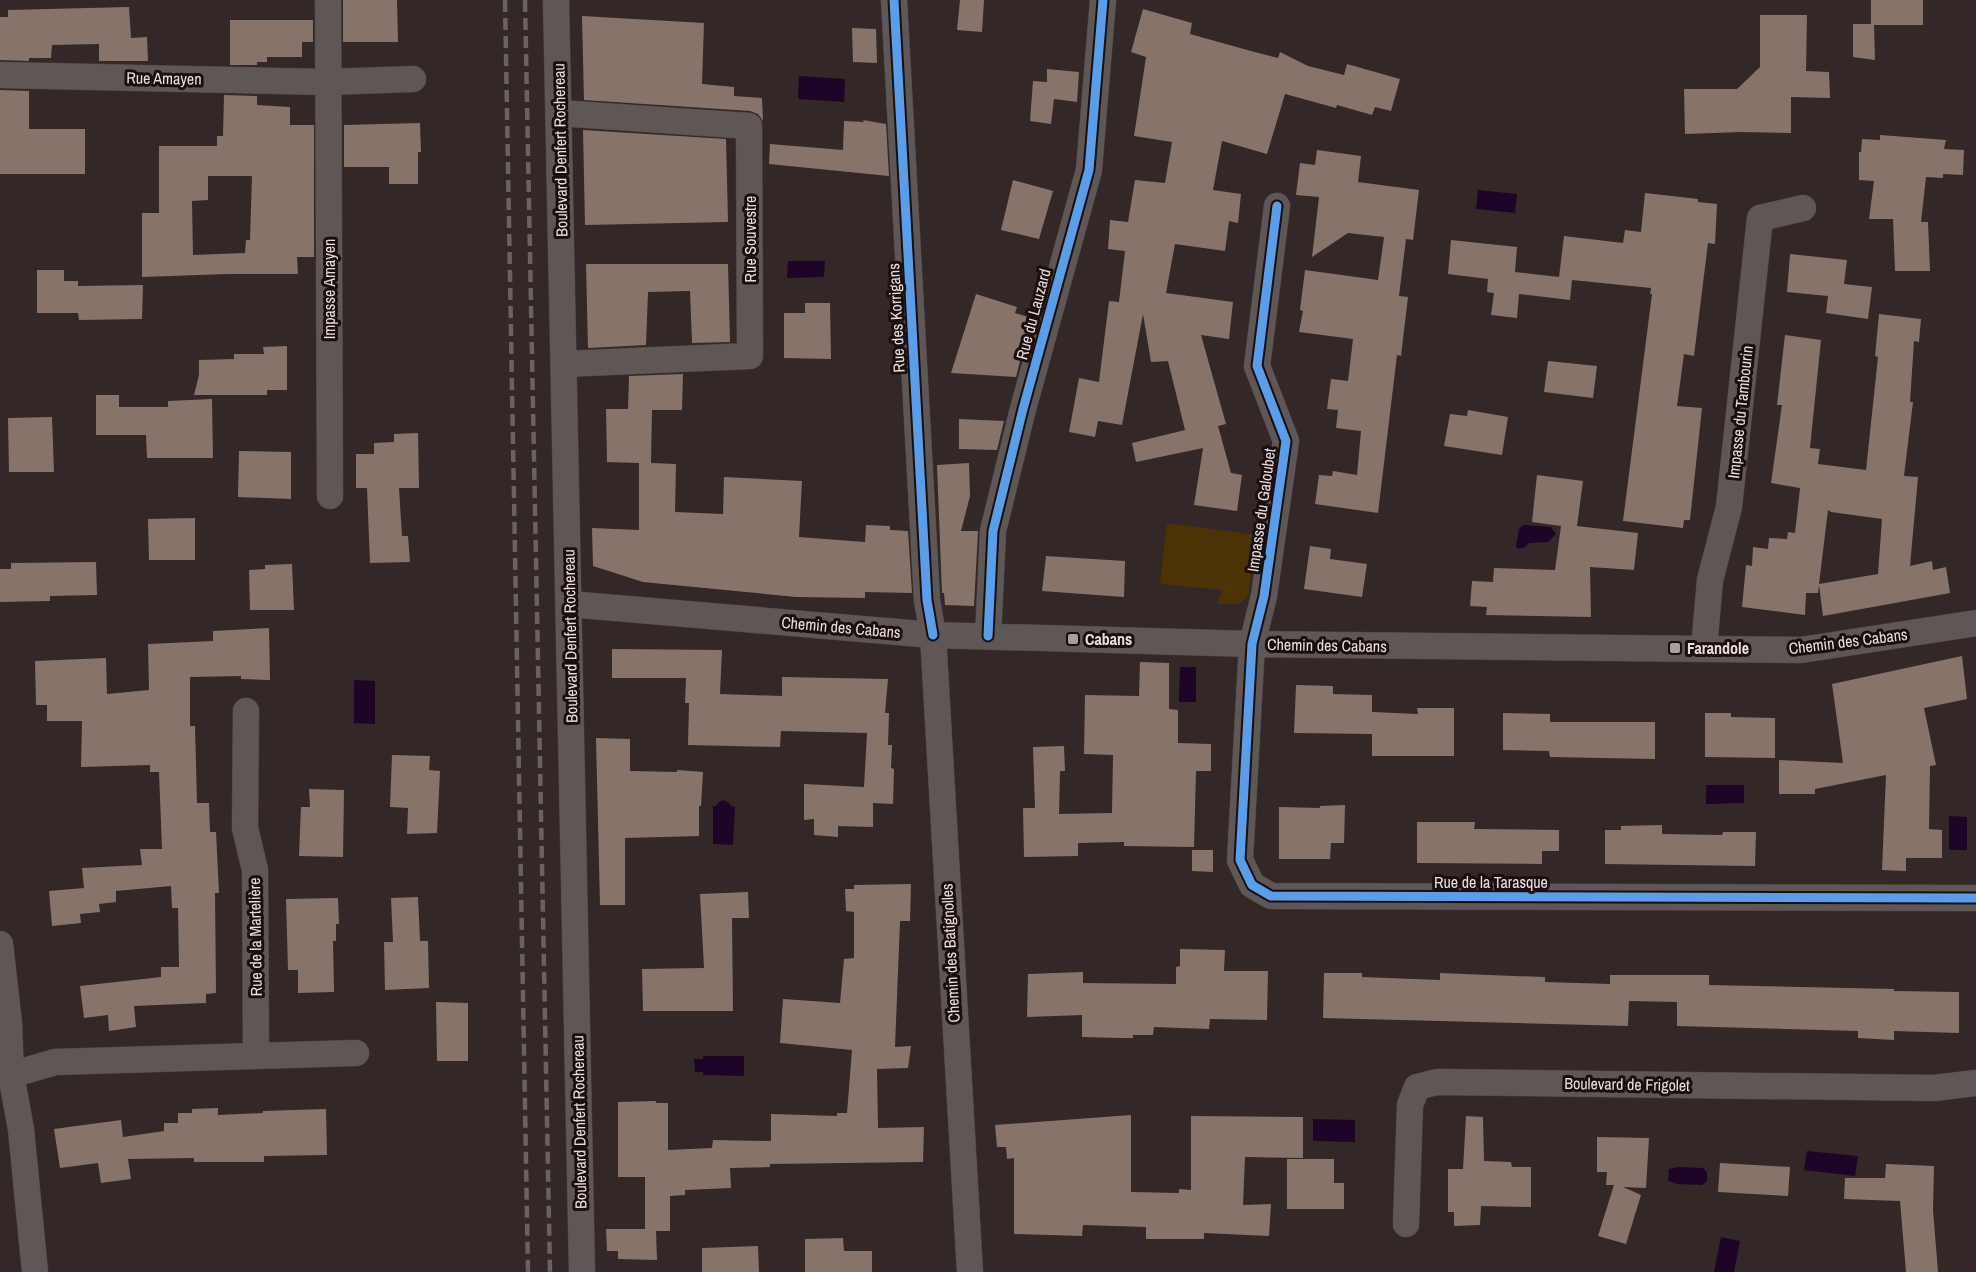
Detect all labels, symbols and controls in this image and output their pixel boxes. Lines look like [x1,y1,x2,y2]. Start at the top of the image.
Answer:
street label: Boulevard Denfert Rochereau [547,63,573,237]
street label: Rue Amayen [126,66,202,90]
street label: Rue Souvestre [739,196,761,282]
street label: Impasse Amayen [318,239,340,339]
street label: Rue des Korrigans [882,263,910,373]
street label: Rue du Lauzard [1010,266,1056,362]
street label: Impasse du Tambourin [1722,344,1758,480]
street label: Impasse du Galoubet [1241,446,1281,573]
street label: Boulevard Denfert Rochereau [557,549,583,723]
street label: Chemin des Cabans [780,611,902,643]
street label: Chemin des Cabans [1787,623,1909,659]
place label: Cabans [1085,628,1132,650]
marker: Cabans [1066,632,1080,646]
street label: Chemin des Cabans [1267,633,1387,657]
place label: Farandole [1687,637,1749,659]
marker: Farandole [1668,641,1682,655]
street label: Rue de la Tarasque [1434,871,1548,893]
street label: Rue de la Martelière [243,877,267,997]
street label: Chemin des Batignolles [935,883,965,1023]
street label: Boulevard Denfert Rochereau [566,1035,592,1209]
street label: Boulevard de Frigolet [1564,1072,1690,1096]

